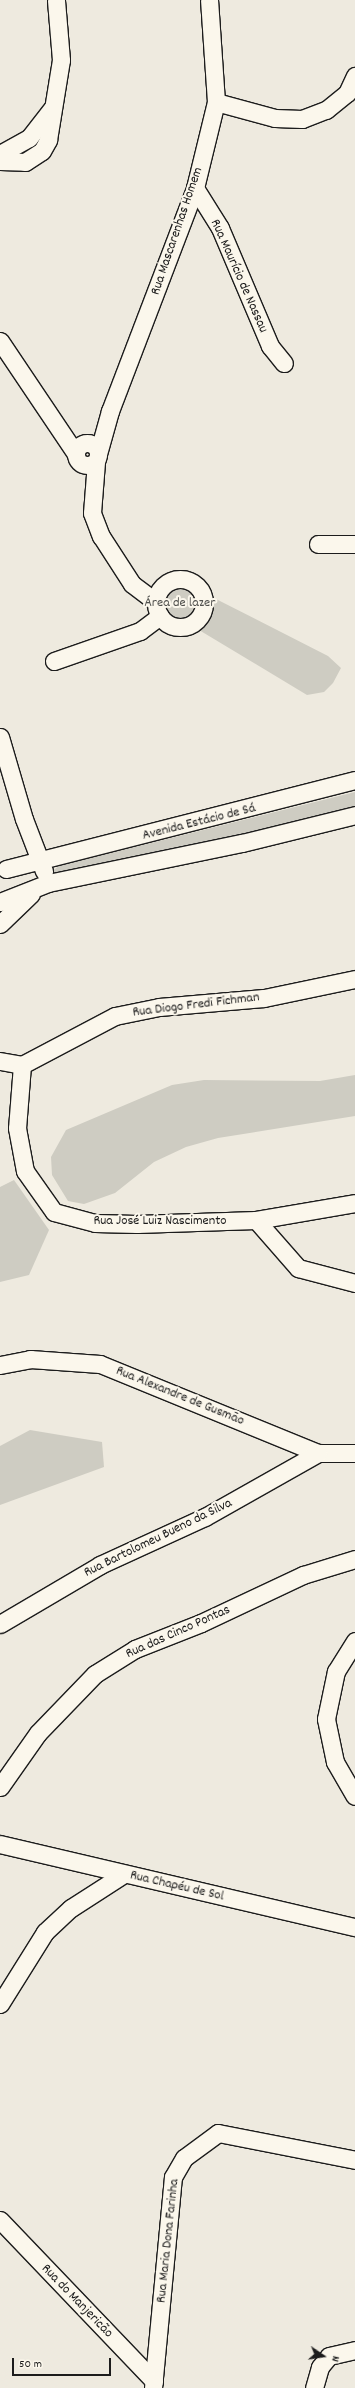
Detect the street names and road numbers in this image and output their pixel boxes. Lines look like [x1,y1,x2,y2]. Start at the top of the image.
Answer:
street label: Rua Mascarenhas Homem [147,165,207,297]
street label: Rua Maurício de Nassau [206,217,272,335]
street label: Avenida Estácio de Sá [141,800,257,844]
street label: Rua Diogo Fredi Fichman [132,989,260,1021]
street label: Rua José Luiz Nascimento [93,1213,227,1229]
street label: Rua Alexandre de Gusmão [113,1363,247,1429]
street label: Rua Bartolomeu Bueno da Silva [81,1495,235,1581]
street label: Rua das Cinco Pontas [123,1601,233,1663]
street label: Rua Chapéu de Sol [128,1867,226,1905]
street label: Rua Maria Dona Farinha [153,2178,183,2304]
street label: Rua do Manjericão [38,2261,116,2341]

